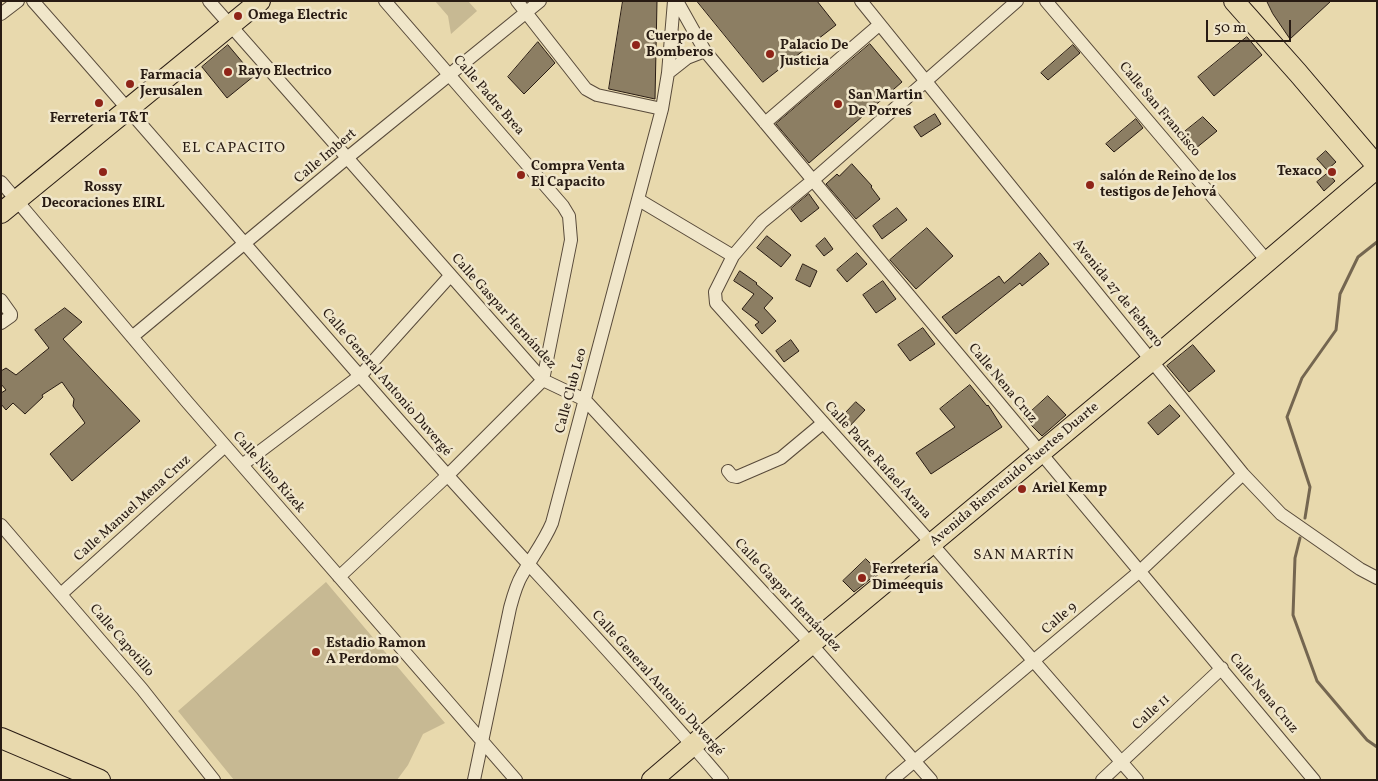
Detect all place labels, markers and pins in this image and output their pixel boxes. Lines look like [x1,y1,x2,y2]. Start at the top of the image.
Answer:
place label: Omega Electric [248,8,347,24]
marker: Omega Electric [232,10,244,22]
place label: Cuerpo de Bomberos [646,29,714,62]
place label: Palacio De Justicia [780,38,848,70]
marker: Cuerpo de Bomberos [630,39,642,51]
marker: Palacio De Justicia [764,48,776,60]
place label: Rayo Electrico [238,64,332,80]
marker: Rayo Electrico [222,66,234,78]
place label: Farmacia Jerusalen [140,68,203,100]
marker: Farmacia Jerusalen [124,78,136,90]
place label: San Martin De Porres [848,88,923,120]
marker: Ferreteria T&T [93,97,105,109]
marker: San Martin De Porres [832,98,844,110]
place label: Ferreteria T&T [50,111,148,127]
place label: Compra Venta El Capacito [531,159,625,192]
place label: Texaco [1277,164,1322,180]
marker: Rossy Decoraciones EIRL [97,166,109,178]
marker: Texaco [1326,166,1338,178]
marker: Compra Venta El Capacito [515,169,527,181]
place label: salón de Reino de los testigos de Jehová [1100,169,1236,202]
marker: salón de Reino de los testigos de Jehová [1084,179,1096,191]
place label: Rossy Decoraciones EIRL [41,180,165,212]
place label: Ariel Kemp [1032,481,1107,497]
marker: Ariel Kemp [1016,483,1028,495]
place label: Ferreteria Dimeequis [872,562,943,594]
marker: Ferreteria Dimeequis [856,572,868,584]
place label: Estadio Ramon A Perdomo [326,636,426,669]
marker: Estadio Ramon A Perdomo [310,646,322,658]

